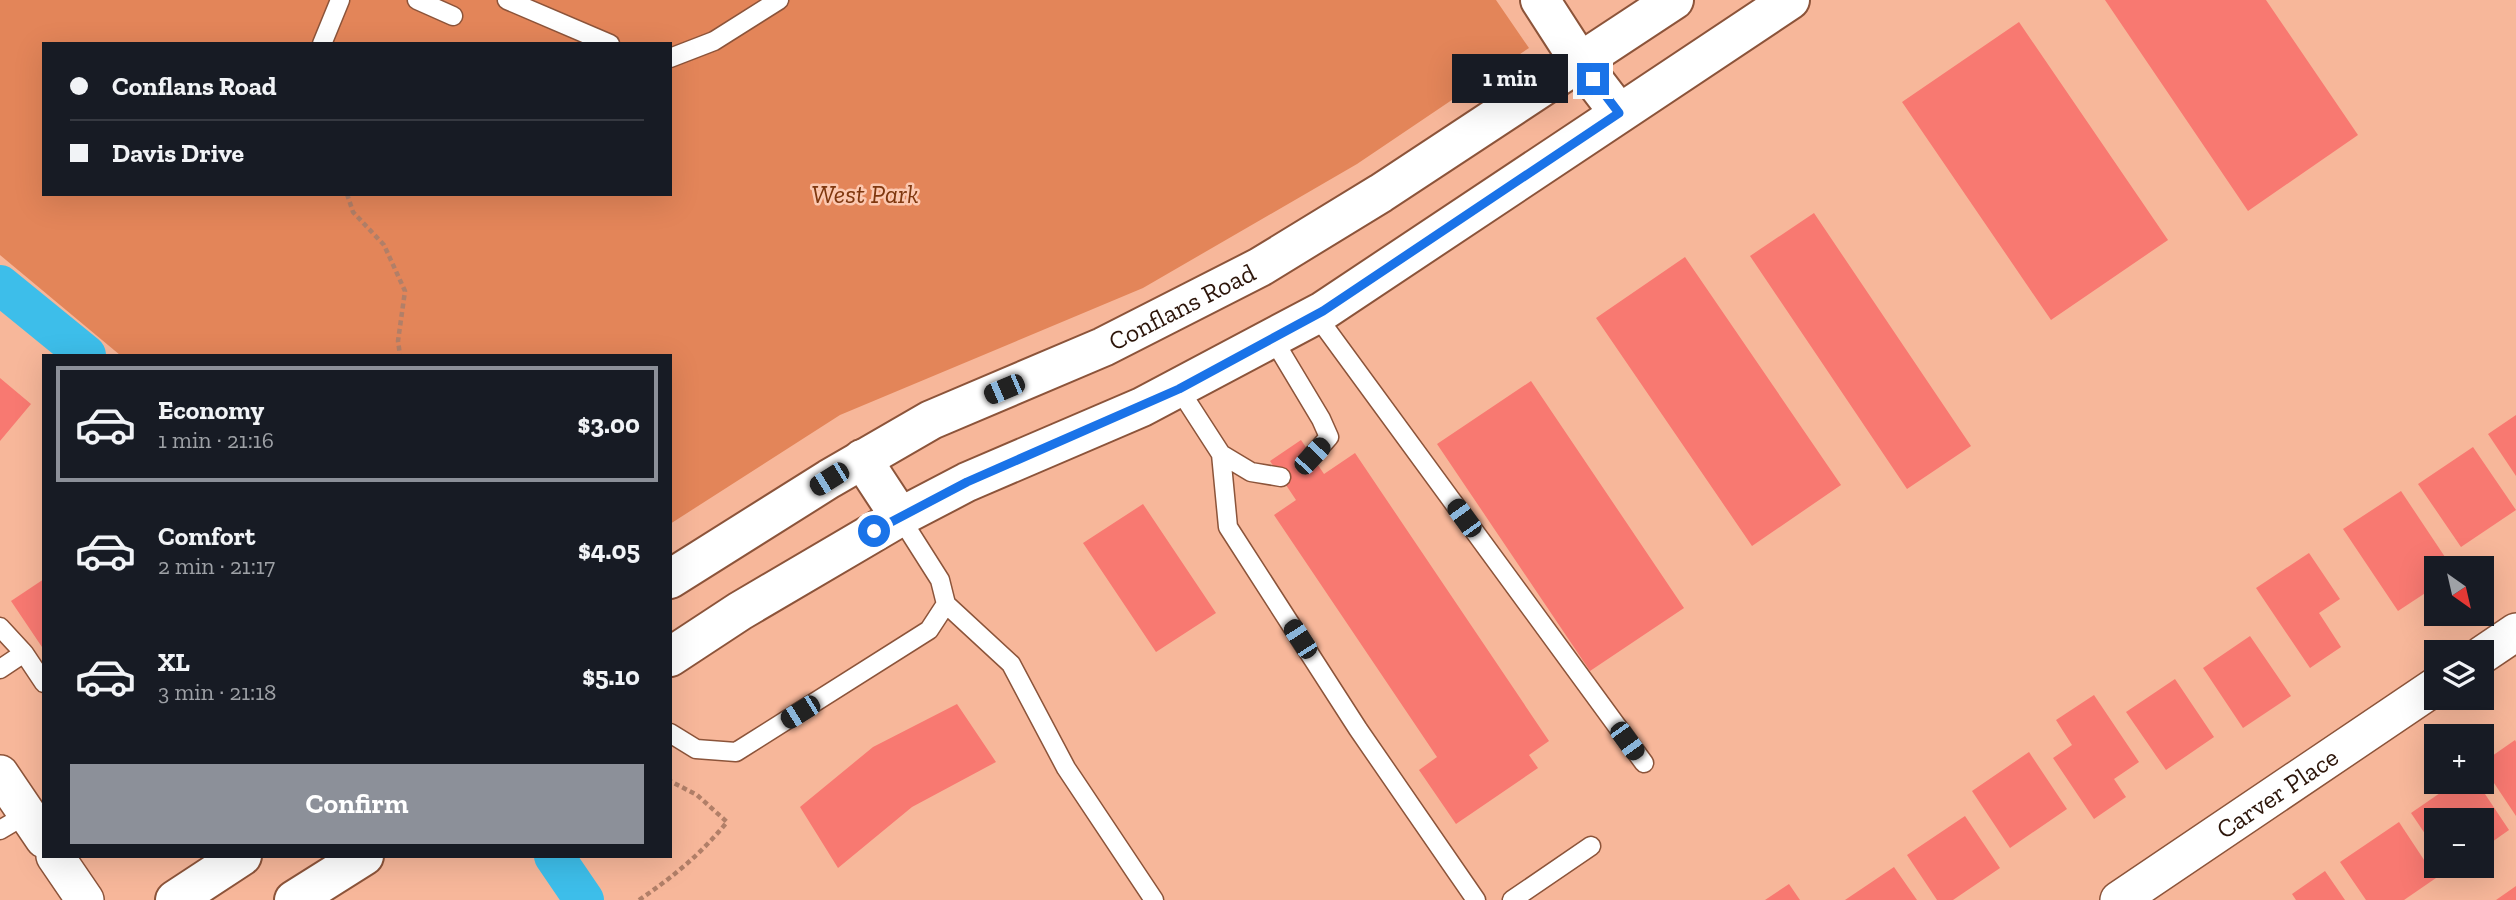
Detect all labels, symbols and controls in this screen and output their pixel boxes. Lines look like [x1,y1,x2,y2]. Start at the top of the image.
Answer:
callout: 1 min [1453,55,1568,104]
route end [1577,63,1609,95]
text: 1 min [1483,64,1537,92]
text: Conflans Road [112,70,277,102]
text: Davis Drive [112,137,244,169]
park label: West Park [811,178,919,210]
street label: Conflans Road [1103,256,1261,358]
car [981,371,1028,407]
icon: car [74,393,137,456]
text: Economy [158,394,264,426]
text: $3.00 [577,408,640,440]
text: 1 min · 21:16 [158,426,274,454]
car [1290,433,1335,479]
car [806,459,853,499]
car [1444,495,1485,541]
route start [858,515,890,547]
icon: car [74,519,137,582]
text: Comfort [158,520,255,552]
text: $4.05 [578,534,640,566]
text: 2 min · 21:17 [158,552,275,580]
north arrow [2424,556,2494,626]
map controls [2424,556,2494,878]
car [1280,616,1321,662]
button: layers [2424,640,2494,710]
icon: car [74,645,137,708]
text: XL [158,646,190,678]
text: $5.10 [582,660,640,692]
text: 3 min · 21:18 [158,678,277,706]
car [777,692,824,732]
car [1607,718,1648,764]
button: + [2424,724,2494,794]
street label: Carver Place [2210,741,2344,846]
button: Confirm [70,764,644,844]
button: − [2424,808,2494,878]

